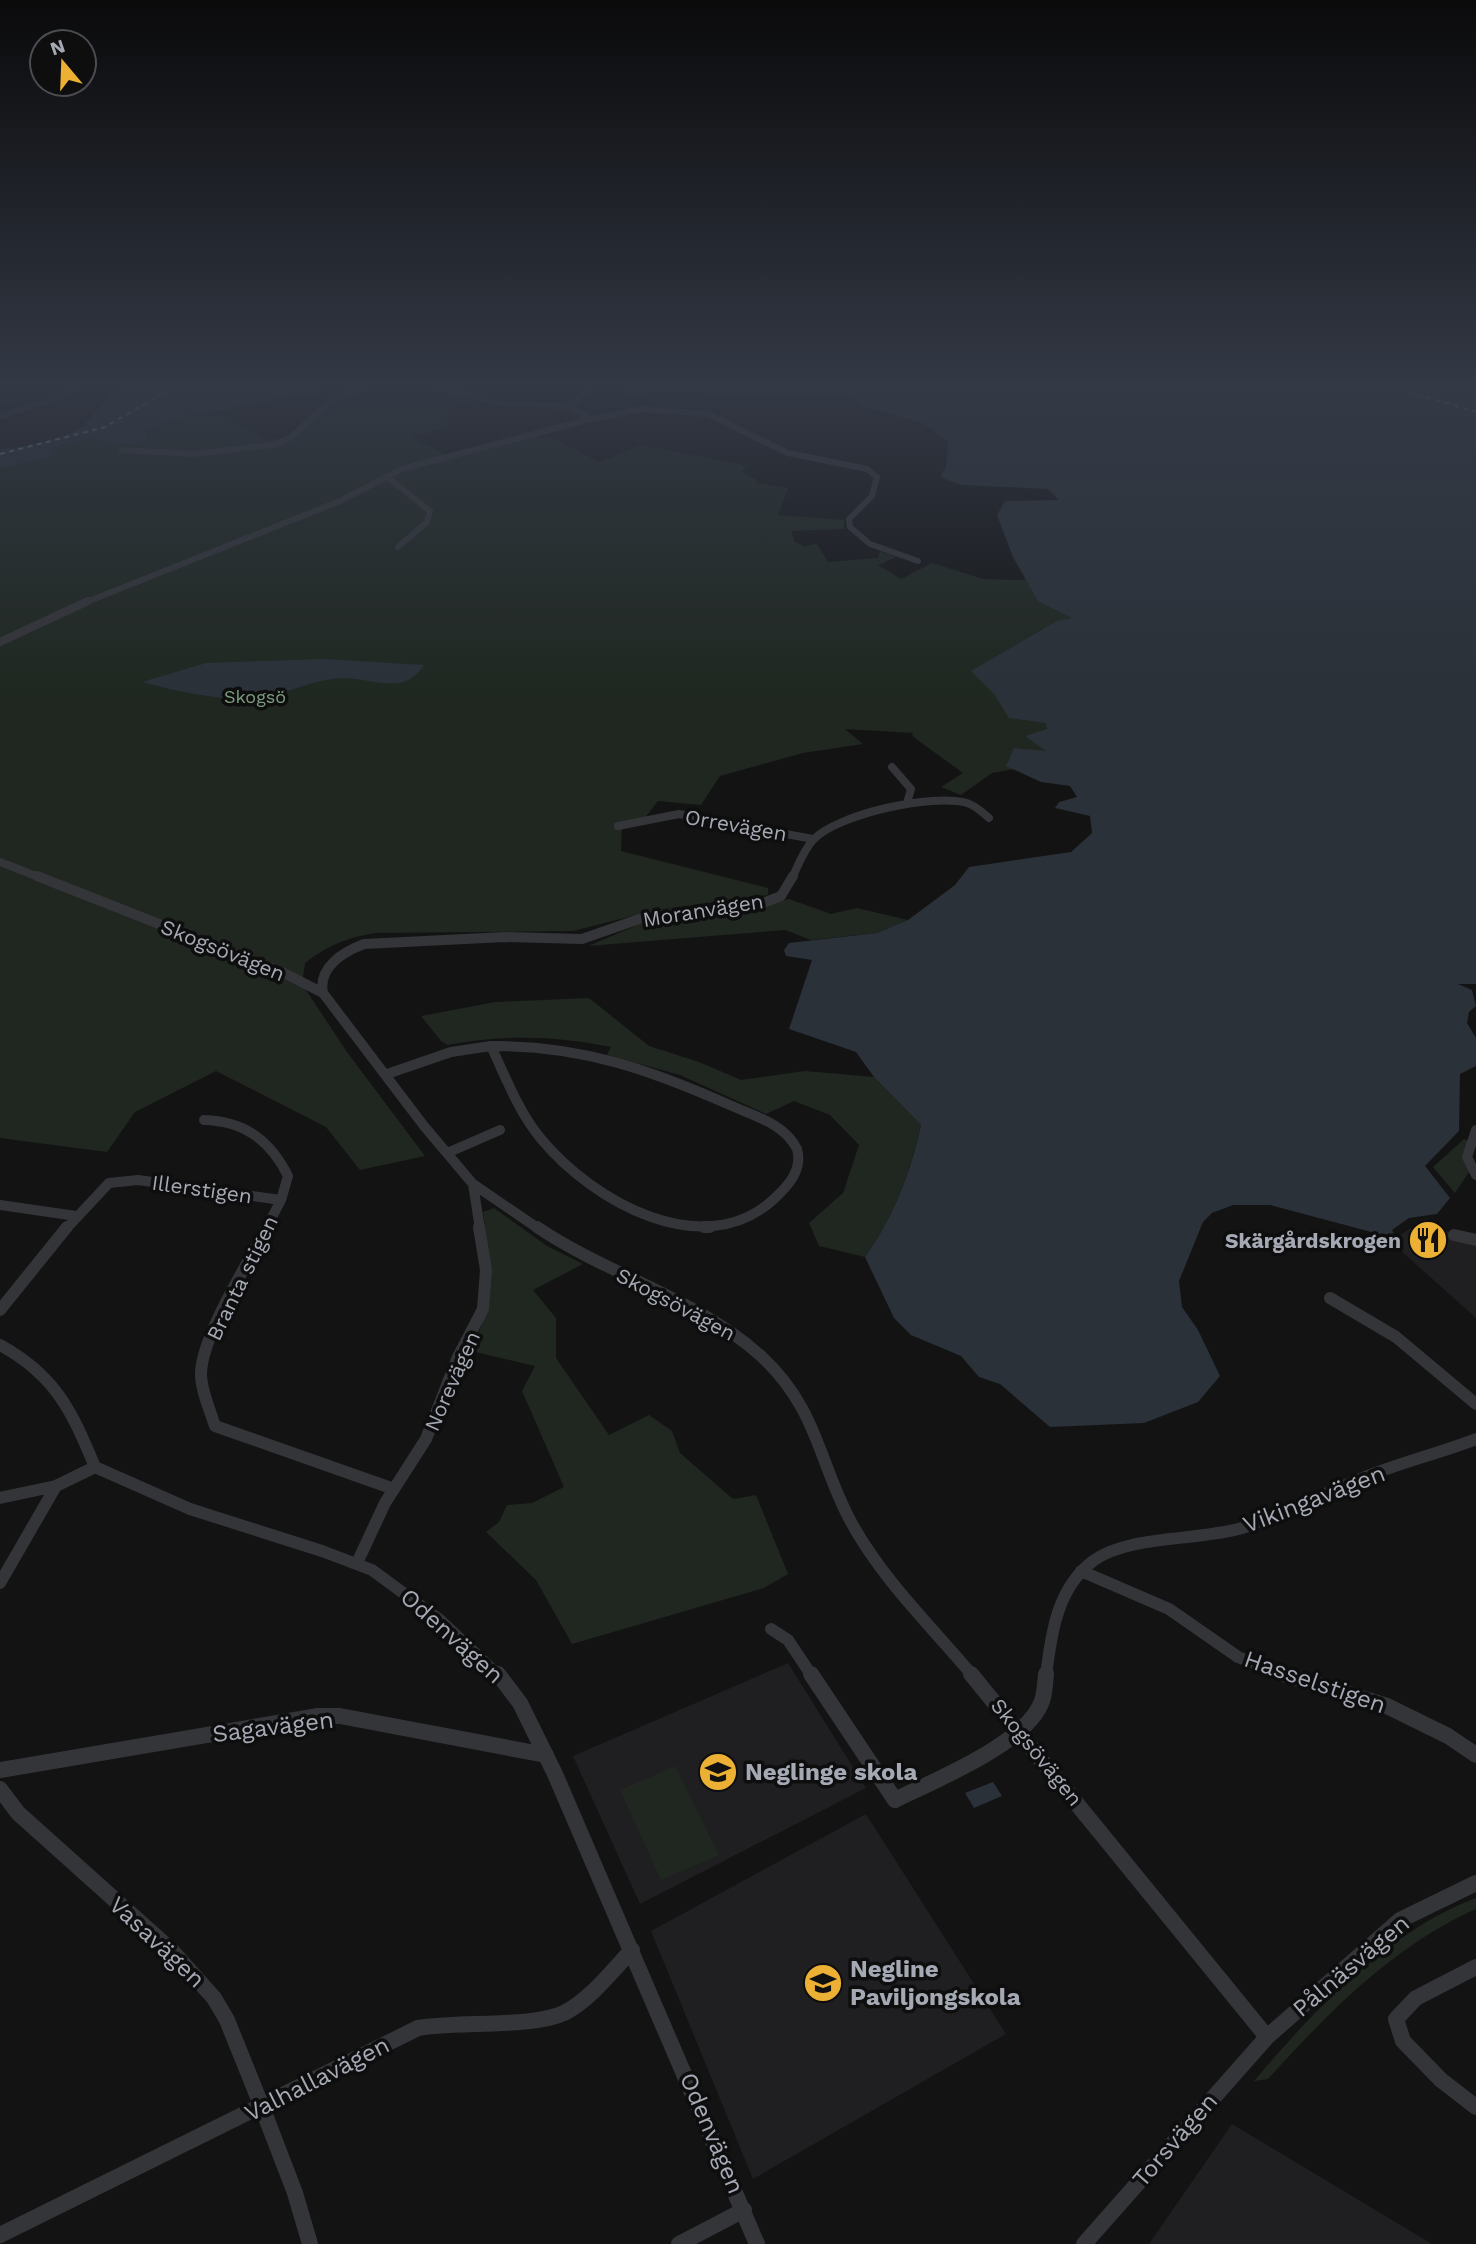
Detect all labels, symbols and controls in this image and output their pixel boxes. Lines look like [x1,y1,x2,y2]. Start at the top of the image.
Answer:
north arrow [28,28,98,98]
text: N [47,34,68,61]
park label: Skogsö [224,686,286,707]
street label: Orrevägen [683,804,789,846]
street label: Moranvägen [641,888,765,932]
street label: Skogsövägen [157,914,289,986]
street label: Illerstigen [150,1170,254,1208]
street label: Branta stigen [201,1211,283,1345]
restaurant icon: Skärgårdskrogen [1407,1219,1449,1261]
place label: Skärgårdskrogen [1225,1228,1401,1253]
street label: Skogsövägen [612,1262,740,1346]
street label: Norevägen [419,1327,485,1435]
street label: Vikingavägen [1239,1459,1389,1539]
street label: Odenvägen [395,1583,509,1689]
street label: Hasselstigen [1240,1645,1390,1719]
street label: Skogsövägen [986,1693,1088,1811]
street label: Sagavägen [211,1706,335,1748]
school or university icon: Neglinge skola [697,1751,739,1793]
place label: Neglinge skola [745,1758,917,1786]
street label: Vasavägen [103,1891,211,1993]
street label: Pålnäsvägen [1287,1909,1415,2023]
place label: Negline Paviljongskola [850,1955,1021,2011]
school or university icon: Negline Paviljongskola [802,1962,844,2004]
street label: Valhallavägen [240,2031,394,2127]
street label: Odenvägen [674,2068,750,2198]
street label: Torsvägen [1127,2087,1223,2193]

